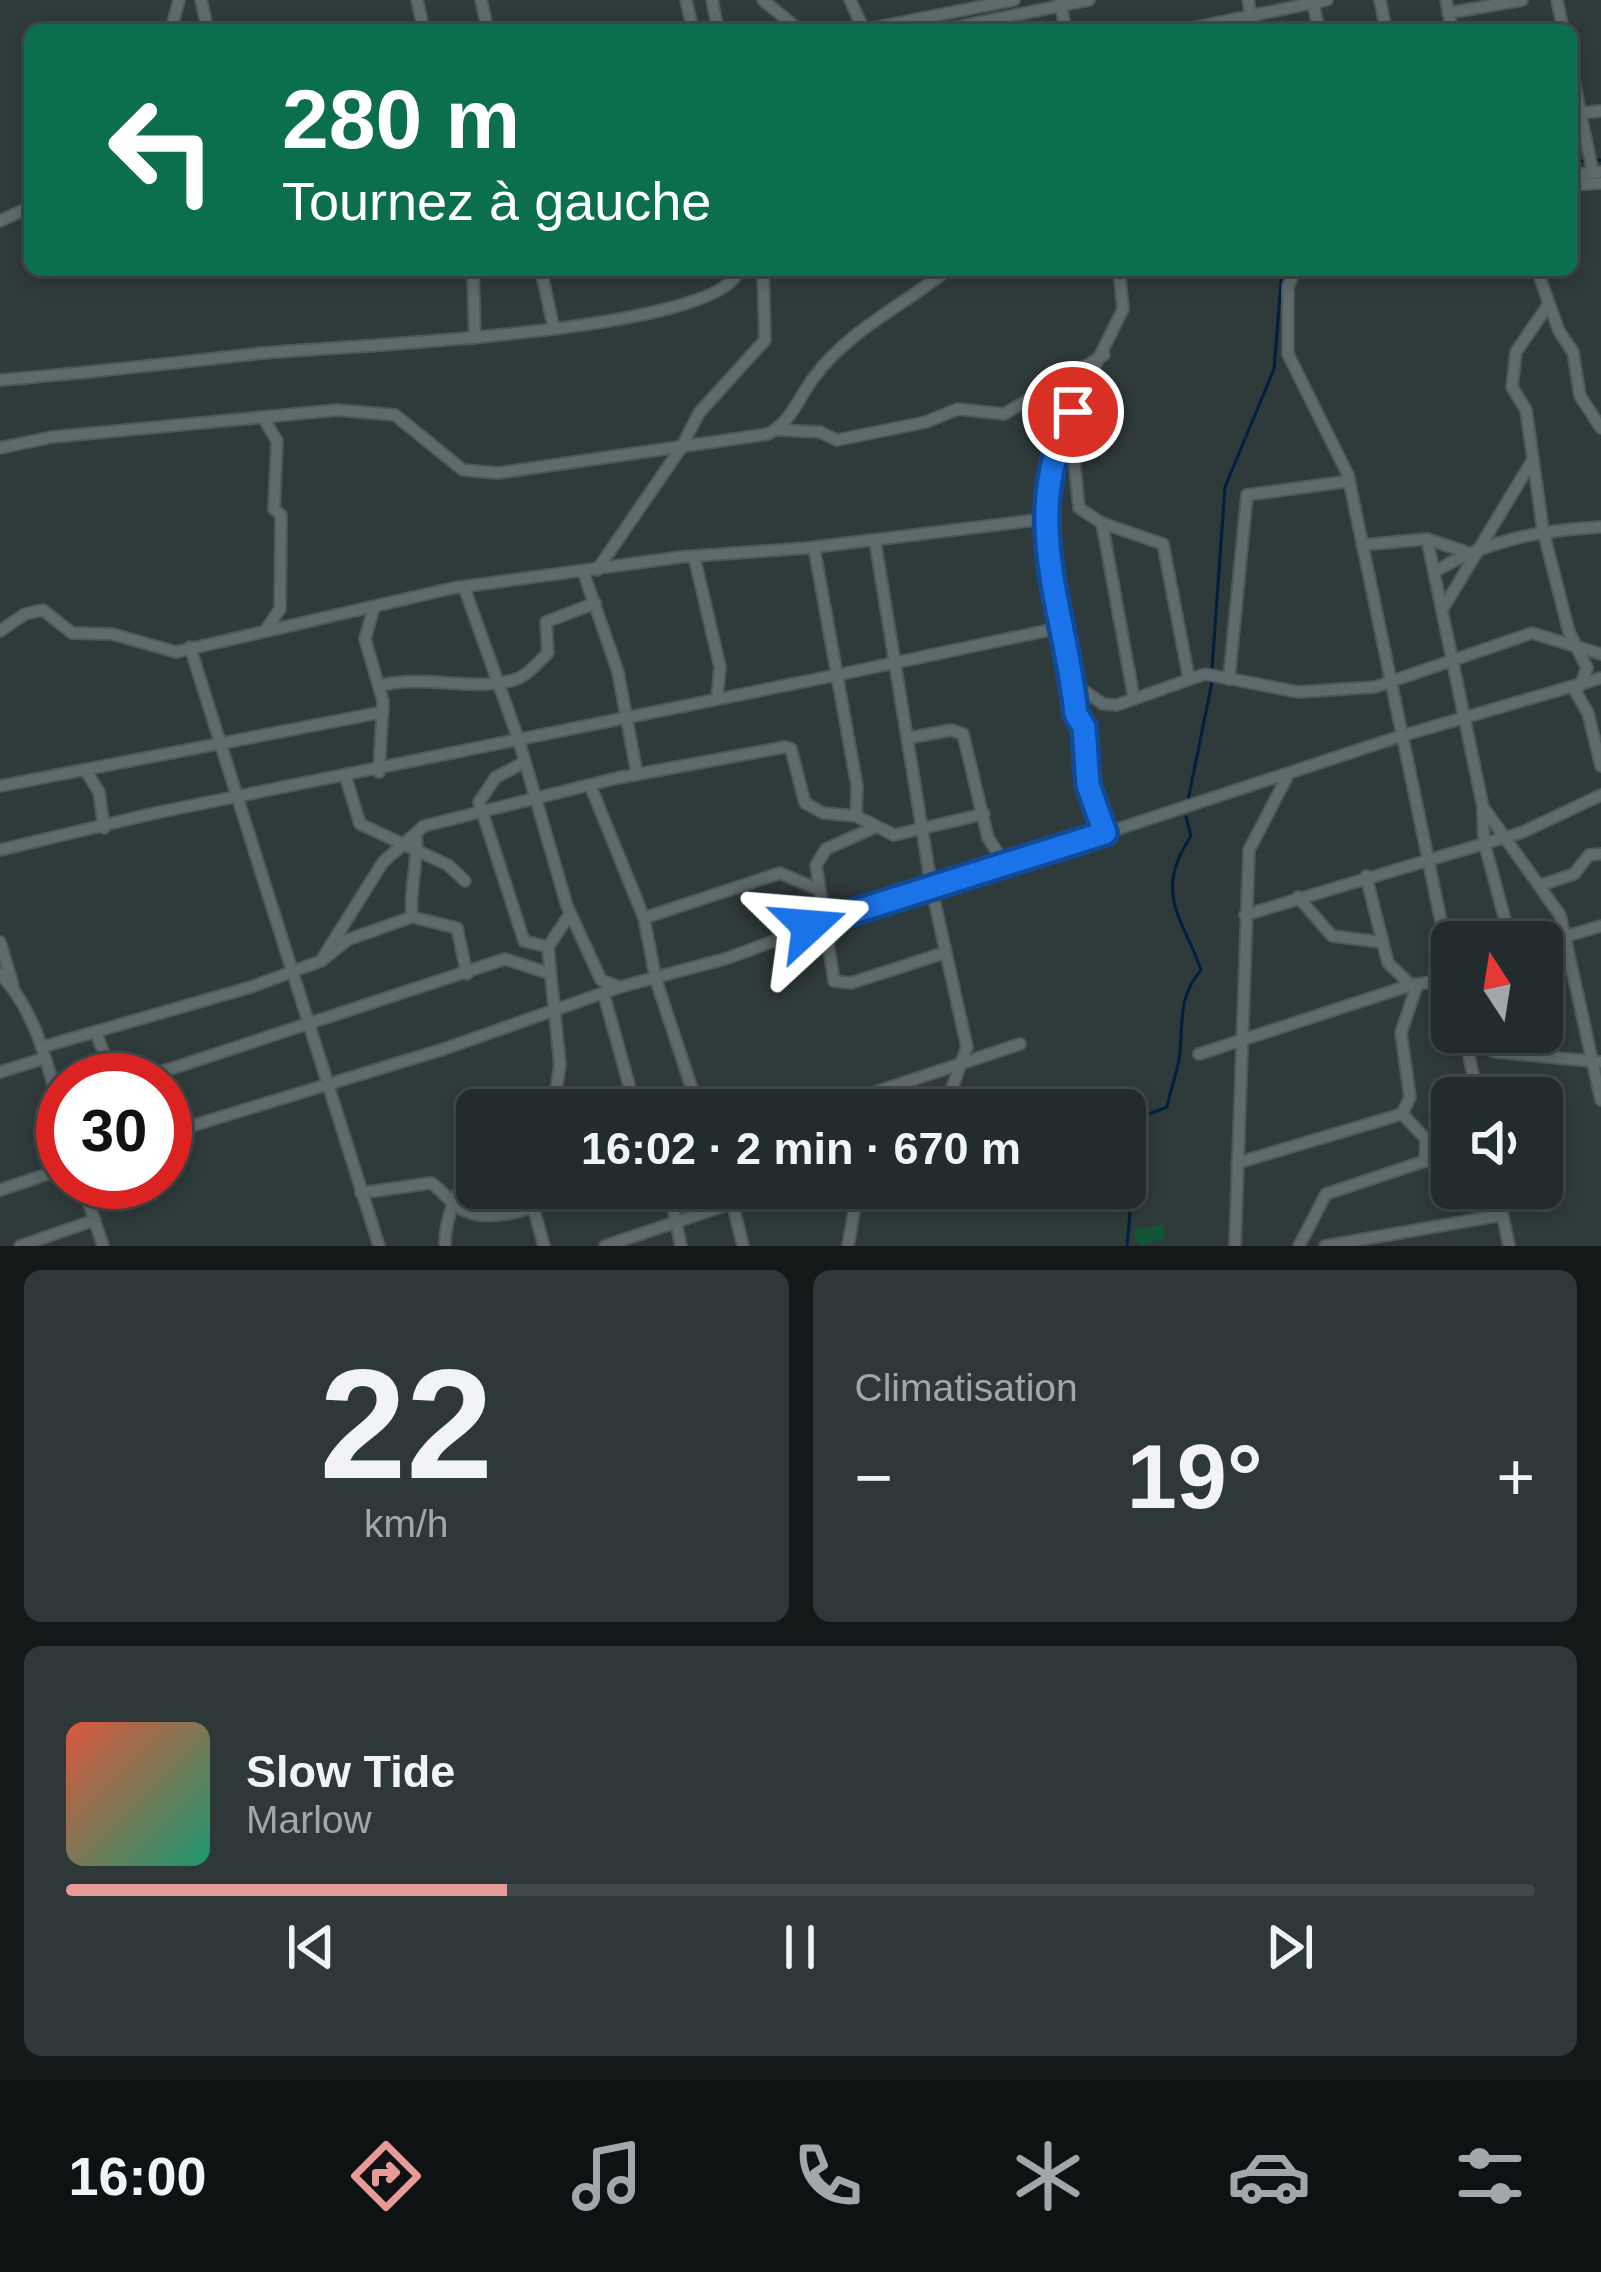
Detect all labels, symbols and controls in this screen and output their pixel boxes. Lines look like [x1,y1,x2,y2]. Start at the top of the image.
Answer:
icon: left [84,72,240,228]
text: 280 m [282,72,520,166]
text: Tournez à gauche [282,171,711,231]
pin [1022,361,1124,463]
icon: arrive [1040,379,1106,445]
position arrow [746,863,872,989]
north arrow [1431,921,1563,1053]
map controls [1431,921,1563,1209]
speed limit sign: 30 [36,1053,192,1209]
button: sound [1431,1077,1563,1209]
text: 16:02 · 2 min · 670 m [581,1123,1021,1174]
text: 22 [319,1337,493,1511]
text: Climatisation [855,1366,1078,1409]
text: 19° [1127,1427,1263,1527]
text: − [855,1440,893,1514]
text: + [1496,1440,1535,1514]
text: km/h [364,1502,449,1545]
text: Slow Tide [246,1746,455,1797]
text: Marlow [246,1798,372,1841]
icon: previous [278,1914,344,1980]
icon: pause [767,1914,833,1980]
icon: next [1257,1914,1323,1980]
icon: directions [344,2134,428,2218]
icon: music [565,2134,649,2218]
icon: phone [786,2134,870,2218]
icon: climate [1006,2134,1090,2218]
icon: car [1227,2134,1311,2218]
icon: filters [1448,2134,1532,2218]
text: 16:00 [68,2146,207,2206]

